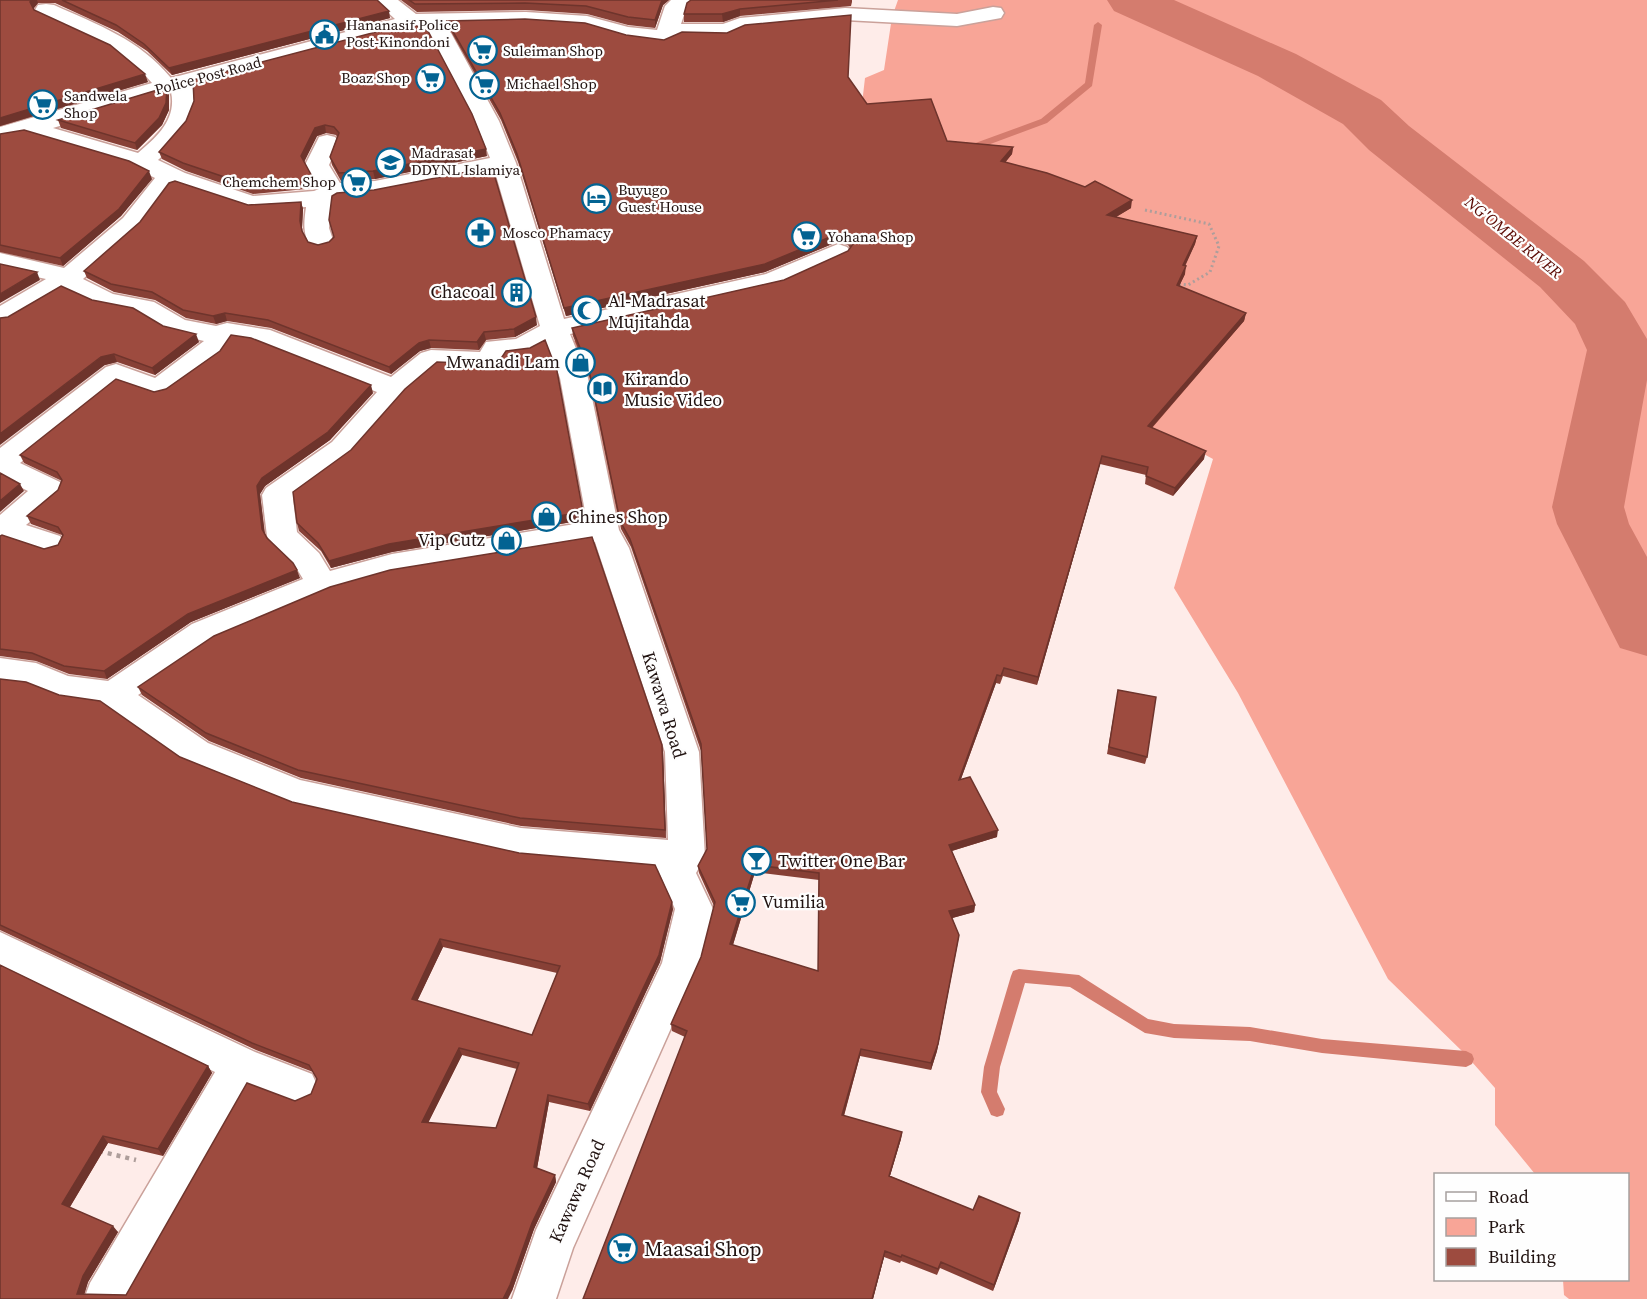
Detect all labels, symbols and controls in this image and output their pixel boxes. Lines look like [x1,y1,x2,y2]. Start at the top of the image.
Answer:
place label: Hananasif Police Post-Kinondoni [346,14,459,52]
public building icon: Hananasif Police Post-Kinondoni [309,18,341,50]
supermarket icon: Suleiman Shop [466,35,498,67]
place label: Suleiman Shop [503,40,603,61]
street label: Police Post Road [152,51,264,100]
supermarket icon: Boaz Shop [415,62,447,94]
place label: Boaz Shop [341,67,410,88]
supermarket icon: Michael Shop [469,68,501,100]
place label: Michael Shop [506,73,597,94]
place label: Sandwela Shop [64,85,128,123]
supermarket icon: Sandwela Shop [27,89,59,121]
place label: Madrasat DDYNL Islamiya [411,142,520,180]
school or university icon: Madrasat DDYNL Islamiya [374,146,406,178]
supermarket icon: Chemchem Shop [341,166,373,198]
place label: Chemchem Shop [222,171,336,192]
place label: Buyugo Guest House [618,179,702,217]
hotel icon: Buyugo Guest House [581,183,613,215]
water label: NG'OMBE RIVER [1460,190,1567,283]
pharmacy icon: Mosco Phamacy [465,217,497,249]
supermarket icon: Yohana Shop [790,221,822,253]
place label: Mosco Phamacy [502,222,611,243]
place label: Yohana Shop [827,226,914,247]
building icon: Chacoal [500,276,532,308]
place label: Chacoal [430,279,495,304]
place label: Al-Madrasat Mujitahda [608,288,706,334]
mosque icon: Al-Madrasat Mujitahda [571,295,603,327]
shop icon: Mwanadi Lam [565,346,597,378]
place label: Mwanadi Lam [446,349,560,374]
place label: Kirando Music Video [624,366,722,412]
library icon: Kirando Music Video [587,373,619,405]
shop icon: Chines Shop [531,501,563,533]
place label: Chines Shop [568,504,668,529]
shop icon: Vip Cutz [490,524,522,556]
place label: Vip Cutz [418,527,485,552]
street label: Kawawa Road [636,648,693,761]
bar icon: Twitter One Bar [741,845,773,877]
place label: Twitter One Bar [778,848,906,873]
supermarket icon: Vumilia [725,886,757,918]
place label: Vumilia [762,889,826,914]
street label: Kawawa Road [543,1135,610,1246]
legend [1434,1173,1629,1281]
text: Road [1488,1184,1529,1209]
text: Park [1488,1214,1525,1239]
supermarket icon: Maasai Shop [607,1233,639,1265]
place label: Maasai Shop [644,1234,762,1263]
text: Building [1488,1244,1556,1269]

